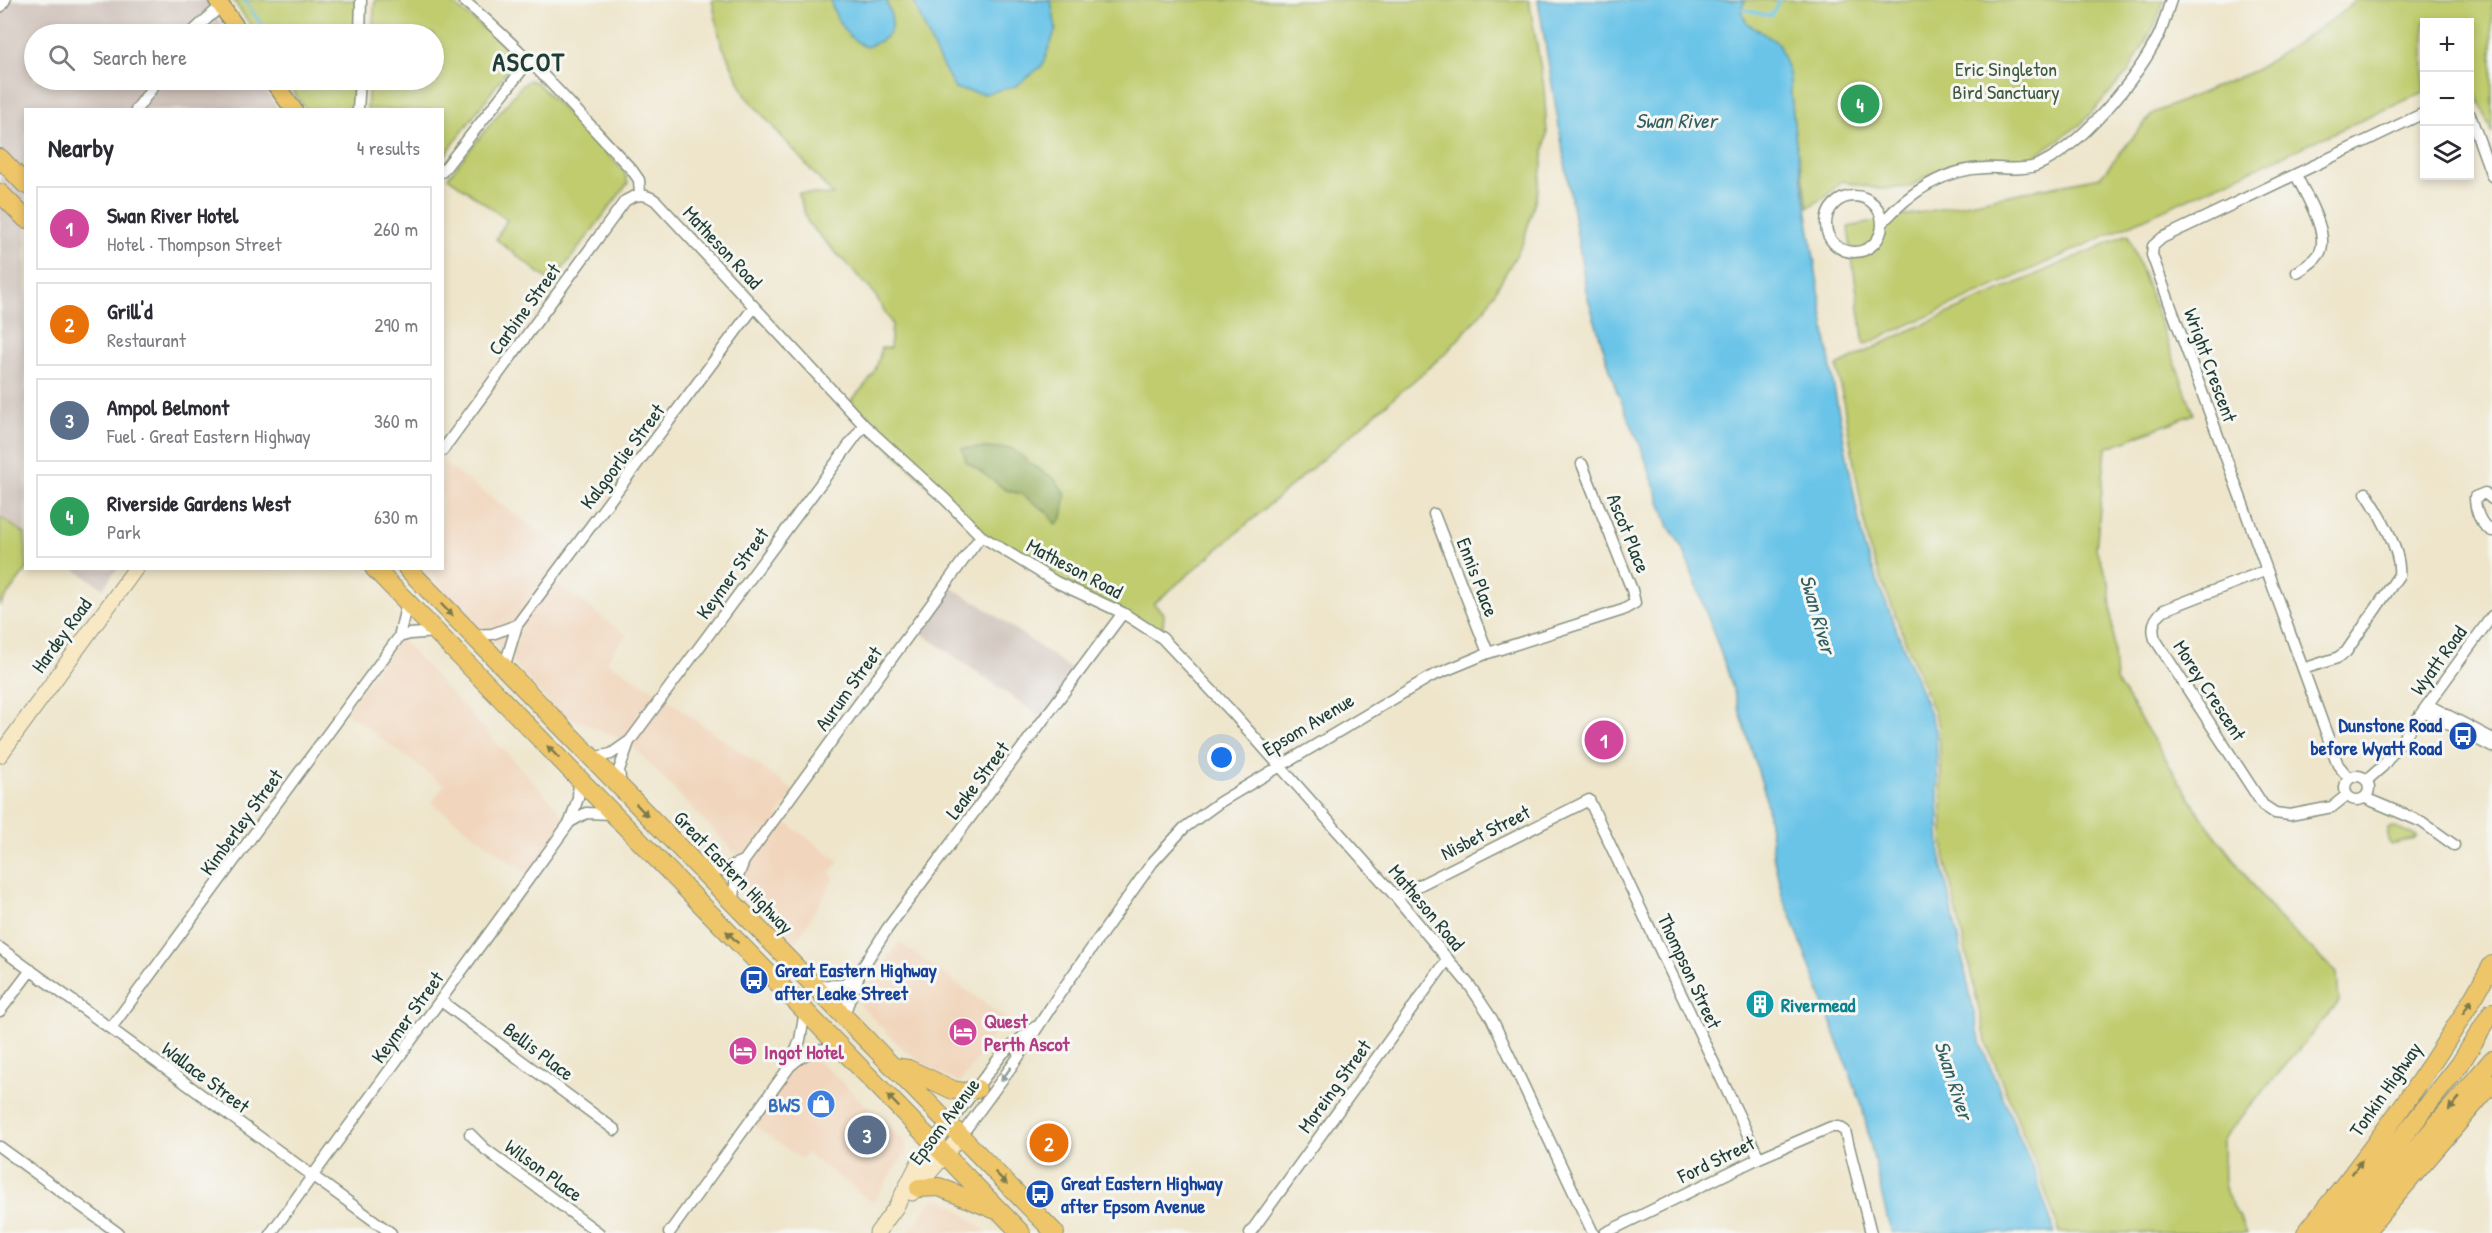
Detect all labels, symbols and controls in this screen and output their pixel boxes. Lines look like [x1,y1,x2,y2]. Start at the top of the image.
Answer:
map controls [2420,18,2474,180]
button: + [2420,18,2474,72]
search box [24,24,444,90]
icon: search [45,41,78,74]
text: Search here [93,42,187,72]
district label: ASCOT [493,44,566,79]
park label: Eric Singleton Bird Sanctuary [1952,55,2060,105]
button: − [2420,72,2474,126]
pin: 4 [1840,82,1880,126]
water label: Swan River [1636,106,1719,135]
button: layers [2420,126,2474,180]
text: Nearby [48,130,114,165]
text: 4 results [357,134,420,161]
street label: Matheson Road [677,199,769,295]
text: Swan River Hotel [107,200,238,230]
text: 1 [66,215,73,242]
text: 260 m [374,215,418,242]
text: Hotel · Thompson Street [107,230,282,257]
street label: Carbine Street [482,257,567,360]
text: Grill'd [107,296,153,326]
street label: Wright Crescent [2178,304,2244,427]
text: 2 [65,311,74,338]
text: 290 m [374,311,418,338]
text: Restaurant [107,326,186,353]
text: Ampol Belmont [107,392,229,422]
street label: Kalgoorlie Street [574,397,671,514]
text: 3 [65,407,74,434]
text: 360 m [374,407,418,434]
text: Fuel · Great Eastern Highway [107,422,311,449]
text: Riverside Gardens West [107,488,291,518]
street label: Ascot Place [1601,489,1657,577]
text: 4 [66,503,73,530]
text: 630 m [374,503,418,530]
text: Park [107,518,140,545]
street label: Keymer Street [690,521,775,624]
street label: Matheson Road [1022,531,1128,605]
street label: Ennis Place [1451,534,1505,620]
water label: Swan River [1793,571,1844,660]
street label: Hardey Road [25,592,97,678]
one-way arrow [440,603,454,617]
street label: Wyatt Road [2404,620,2472,700]
street label: Morey Crescent [2167,635,2253,746]
street label: Aurum Street [808,639,888,736]
street label: Epsom Avenue [1257,686,1359,762]
place label: Dunstone Road before Wyatt Road [2311,711,2442,762]
pin: 1 [1584,718,1624,762]
bus stop icon: Dunstone Road before Wyatt Road [2447,720,2479,752]
street label: Leake Street [939,735,1016,824]
your location [1207,743,1236,772]
one-way arrow [546,745,560,759]
street label: Kimberley Street [193,762,289,881]
street label: Nisbet Street [1436,797,1535,866]
one-way arrow [635,803,649,818]
street label: Great Eastern Highway [668,804,800,940]
street label: Matheson Road [1383,858,1471,956]
street label: Thompson Street [1652,909,1729,1034]
one-way arrow [726,930,740,944]
place label: Great Eastern Highway after Leake Street [775,956,937,1006]
bus stop icon: Great Eastern Highway after Leake Street [738,964,770,996]
street label: Keymer Street [365,965,450,1068]
building icon: Rivermead [1744,988,1776,1020]
place label: Rivermead [1781,991,1856,1018]
one-way arrow [2462,999,2473,1015]
place label: Quest Perth Ascot [984,1007,1070,1057]
street label: Bellis Place [498,1016,580,1086]
hotel icon: Quest Perth Ascot [947,1016,979,1048]
street label: Moreing Street [1291,1033,1378,1138]
street label: Wallace Street [157,1035,256,1120]
hotel icon: Ingot Hotel [727,1035,759,1067]
street label: Tonkin Highway [2343,1036,2427,1142]
water label: Swan River [1928,1037,1981,1126]
place label: Ingot Hotel [764,1038,844,1066]
one-way arrow [1000,1065,1012,1081]
street label: Epsom Avenue [902,1072,986,1170]
shop icon: BWS [805,1088,837,1120]
place label: BWS [768,1091,801,1118]
one-way arrow [887,1095,901,1109]
one-way arrow [2448,1096,2461,1111]
pin: 3 [848,1112,886,1158]
pin: 2 [1030,1120,1068,1166]
street label: Ford Street [1672,1128,1760,1190]
street label: Wilson Place [500,1133,588,1207]
one-way arrow [2351,1160,2363,1176]
place label: Great Eastern Highway after Epsom Avenue [1061,1169,1223,1220]
one-way arrow [994,1171,1008,1185]
bus stop icon: Great Eastern Highway after Epsom Avenue [1024,1178,1056,1210]

